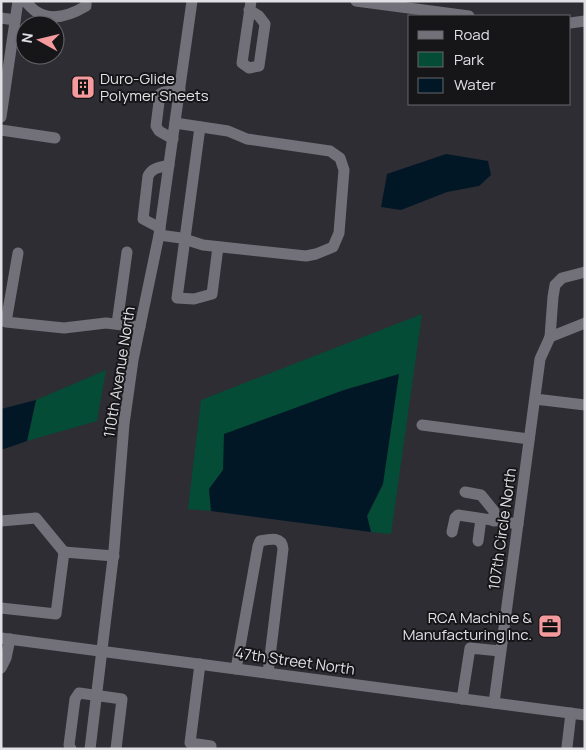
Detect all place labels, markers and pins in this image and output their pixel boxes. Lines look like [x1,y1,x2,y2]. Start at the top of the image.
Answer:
place label: Duro-Glide Polymer Sheets [100,68,209,106]
building icon: Duro-Glide Polymer Sheets [70,74,96,100]
place label: RCA Machine & Manufacturing Inc. [403,607,532,645]
office icon: RCA Machine & Manufacturing Inc. [537,613,563,639]

